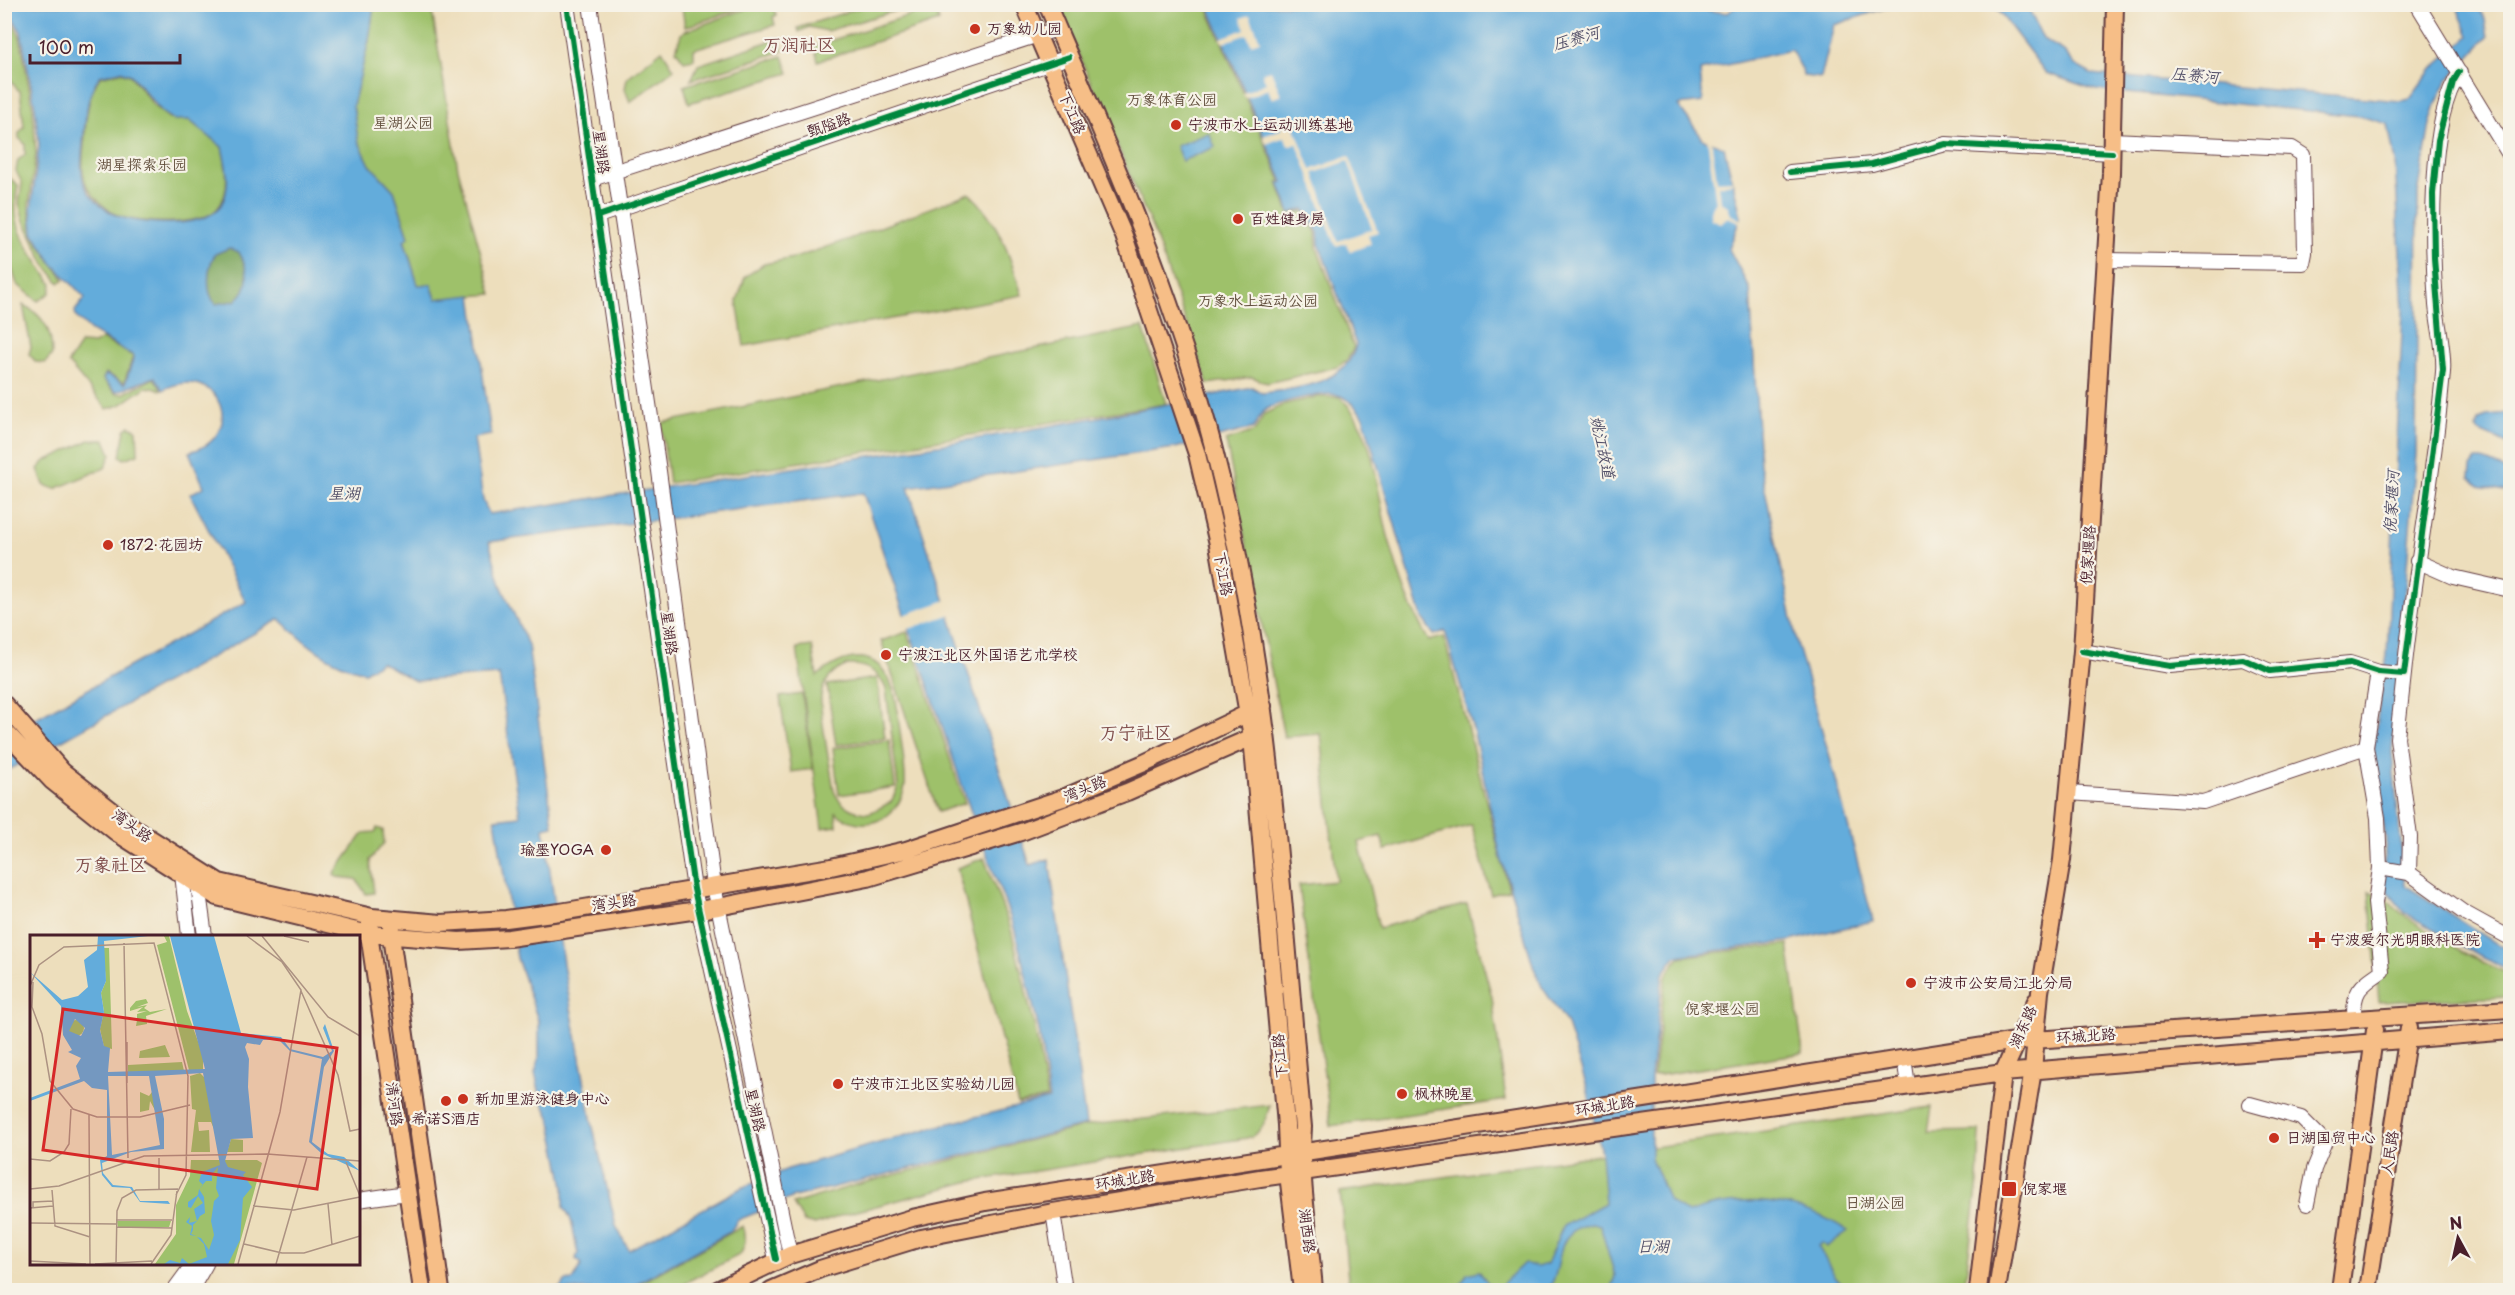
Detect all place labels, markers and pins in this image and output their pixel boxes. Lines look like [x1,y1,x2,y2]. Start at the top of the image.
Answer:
place label: 万象幼儿园 [987,16,1062,39]
marker: 万象幼儿园 [968,22,982,36]
place label: 宁波市水上运动训练基地 [1188,112,1353,135]
marker: 宁波市水上运动训练基地 [1169,118,1183,132]
place label: 百姓健身房 [1250,206,1325,229]
marker: 百姓健身房 [1231,212,1245,226]
place label: 1872·花园坊 [120,532,203,555]
marker: 1872·花园坊 [101,538,115,552]
place label: 宁波江北区外国语艺术学校 [898,642,1078,665]
marker: 宁波江北区外国语艺术学校 [879,648,893,662]
place label: 瑜墨YOGA [520,837,594,860]
marker: 瑜墨YOGA [599,843,613,857]
place label: 宁波爱尔光明眼科医院 [2330,927,2480,950]
marker: 宁波爱尔光明眼科医院 [2308,931,2326,949]
place label: 宁波市公安局江北分局 [1923,970,2073,993]
marker: 宁波市公安局江北分局 [1904,976,1918,990]
place label: 宁波市江北区实验幼儿园 [850,1071,1015,1094]
marker: 宁波市江北区实验幼儿园 [831,1077,845,1091]
place label: 枫林晚星 [1414,1081,1474,1104]
place label: 新加里游泳健身中心 [475,1086,610,1109]
marker: 枫林晚星 [1395,1087,1409,1101]
marker: 新加里游泳健身中心 [456,1092,470,1106]
marker: 希诺S酒店 [439,1094,453,1108]
place label: 希诺S酒店 [411,1106,481,1129]
place label: 日湖国贸中心 [2286,1125,2376,1148]
marker: 日湖国贸中心 [2267,1131,2281,1145]
place label: 倪家堰 [2022,1176,2067,1199]
marker: 倪家堰 [2000,1180,2018,1198]

